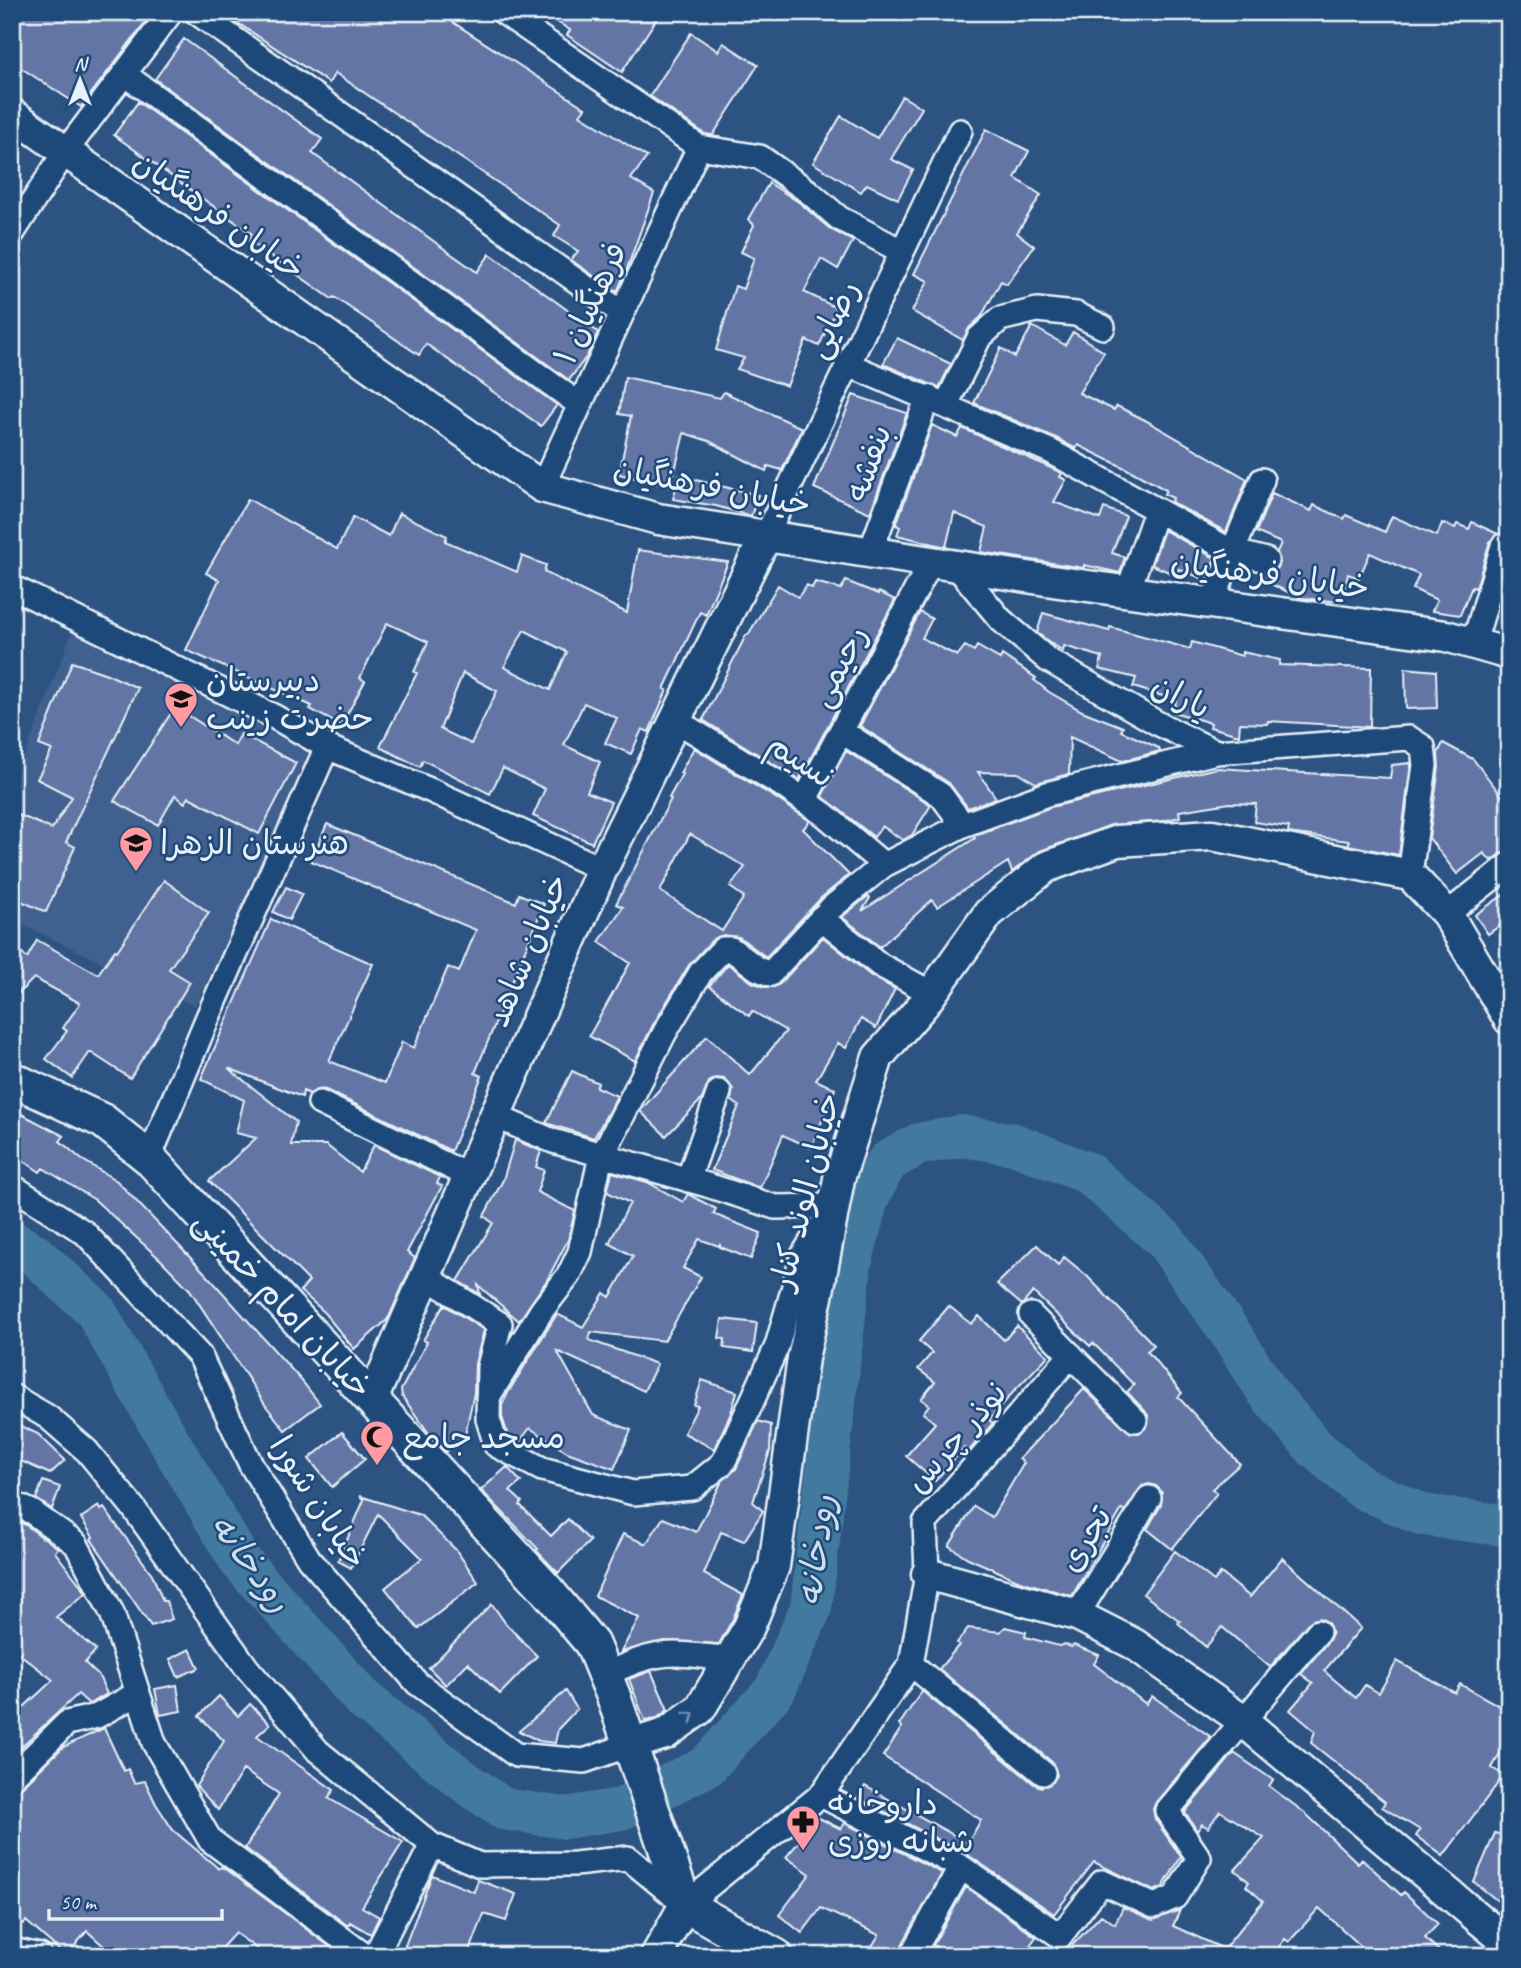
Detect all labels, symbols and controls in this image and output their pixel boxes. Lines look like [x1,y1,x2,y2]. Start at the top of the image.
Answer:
north arrow [46,46,116,116]
text: N [74,52,89,76]
street label: خیابان فرهنگیان [125,140,313,290]
street label: فرهنگیان ۱ [543,235,637,371]
street label: رضایی [795,273,869,365]
street label: بنفشه [835,419,901,507]
street label: خیابان فرهنگیان [610,446,814,526]
street label: خیابان فرهنگیان [1168,539,1372,609]
street label: رحیمی [799,618,877,714]
place label: دبیرستان حضرت زینب [206,659,374,739]
street label: یاران [1144,664,1218,728]
school or university icon: دبیرستان حضرت زینب [162,680,200,729]
street label: نسیم [757,723,843,801]
place label: هنرستان الزهرا [160,822,349,864]
school or university icon: هنرستان الزهرا [117,824,155,873]
street label: خیابان شاهد [476,867,578,1033]
street label: خیابان الوند کنار [759,1088,850,1297]
street label: خیابان امام خمینی [181,1200,382,1410]
street label: نوذر چرس [896,1372,1016,1502]
place label: مسجد جامع [402,1416,565,1461]
mosque icon: مسجد جامع [358,1418,396,1467]
street label: خیابان شورا [260,1427,378,1577]
water label: رودخانه [786,1492,846,1608]
street label: تجری [1049,1498,1122,1580]
water label: رودخانه [200,1505,302,1621]
one-way arrow [682,1712,695,1724]
place label: داروخانه شبانه روزی [828,1782,974,1862]
pharmacy icon: داروخانه شبانه روزی [784,1803,822,1852]
scale bar [49,1877,222,1921]
text: 50 m [60,1889,98,1915]

